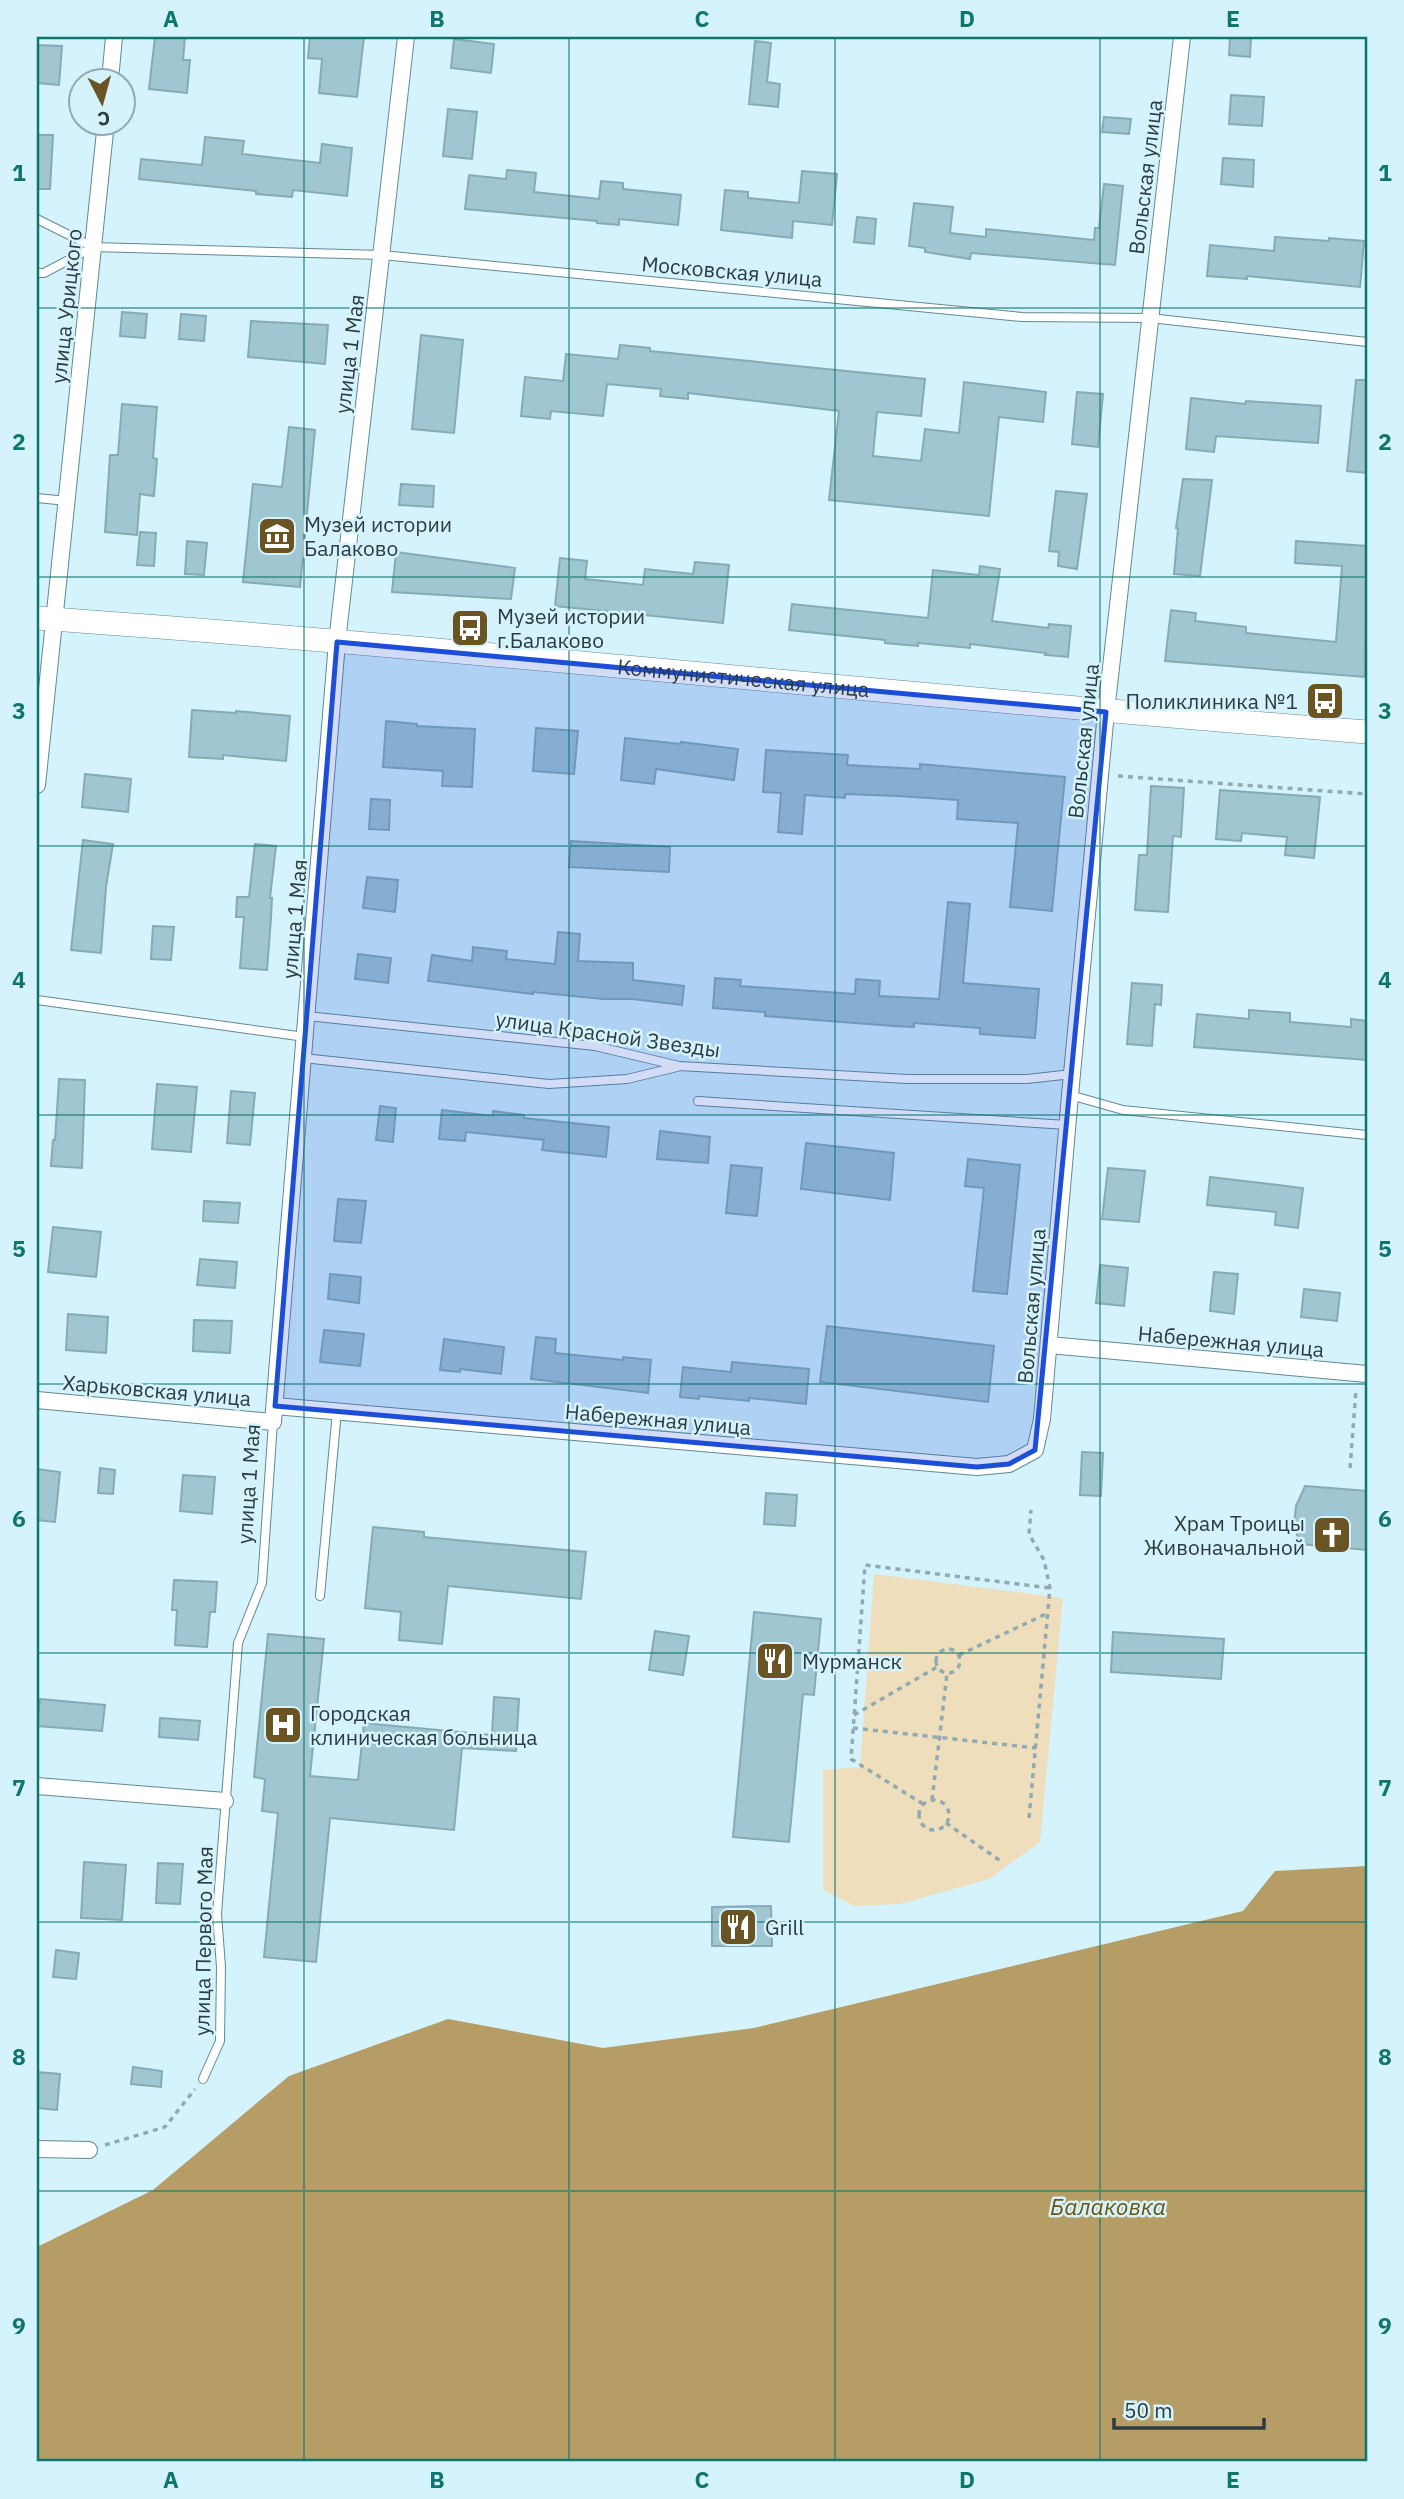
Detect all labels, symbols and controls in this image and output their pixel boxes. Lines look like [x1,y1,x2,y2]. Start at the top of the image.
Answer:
text: A [163,3,179,33]
text: B [429,3,445,33]
text: C [695,3,710,33]
text: D [959,3,975,33]
text: E [1226,3,1240,33]
north arrow [66,66,136,136]
street label: Вольская улица [1122,98,1168,256]
text: С [96,106,111,131]
text: 1 [12,157,26,187]
text: 1 [1378,157,1392,187]
street label: улица Урицкого [44,227,88,385]
street label: Московская улица [640,249,824,293]
street label: улица 1 Мая [328,293,370,415]
text: 2 [12,426,26,456]
text: 2 [1378,426,1392,456]
place label: Музей истории Балаково [304,510,452,562]
museum icon: Музей истории Балаково [256,515,298,557]
place label: Музей истории г.Балаково [497,602,645,654]
bus stop icon: Музей истории г.Балаково [449,607,491,649]
street label: Коммунистическая улица [616,652,871,703]
street label: Вольская улица [1061,662,1105,820]
bus stop icon: Поликлиника №1 [1304,680,1346,722]
place label: Поликлиника №1 [1125,687,1298,715]
text: 3 [12,695,26,725]
text: 3 [1378,695,1392,725]
street label: улица 1 Мая [275,858,313,980]
text: 4 [12,964,26,994]
text: 4 [1378,964,1392,994]
street label: улица Красной Звезды [494,1004,722,1064]
street label: Вольская улица [1010,1227,1052,1385]
text: 5 [12,1233,26,1263]
text: 5 [1378,1233,1392,1263]
street label: Набережная улица [1137,1319,1325,1363]
street label: Харьковская улица [62,1368,252,1412]
street label: Набережная улица [564,1397,752,1441]
street label: улица 1 Мая [230,1423,266,1545]
text: 6 [12,1503,26,1533]
text: 6 [1378,1503,1392,1533]
place label: Храм Троицы Живоначальной [1144,1509,1305,1561]
church icon: Храм Троицы Живоначальной [1311,1514,1353,1556]
restaurant icon: Мурманск [754,1640,796,1682]
place label: Мурманск [802,1647,902,1675]
place label: Городская клиническая больница [310,1699,537,1751]
hospital icon: Городская клиническая больница [262,1704,304,1746]
text: 7 [12,1772,26,1802]
text: 7 [1378,1772,1392,1802]
street label: улица Первого Мая [187,1846,219,2036]
restaurant icon: Grill [717,1906,759,1948]
place label: Grill [765,1913,804,1941]
text: 8 [12,2041,26,2071]
text: 8 [1378,2041,1392,2071]
water label: Балаковка [1050,2191,1166,2221]
text: 9 [12,2310,26,2340]
text: 9 [1378,2310,1392,2340]
scale bar [1114,2387,1264,2431]
text: 50 m [1124,2396,1173,2424]
text: A [163,2464,179,2494]
text: B [429,2464,445,2494]
text: C [695,2464,710,2494]
text: D [959,2464,975,2494]
text: E [1226,2464,1240,2494]

